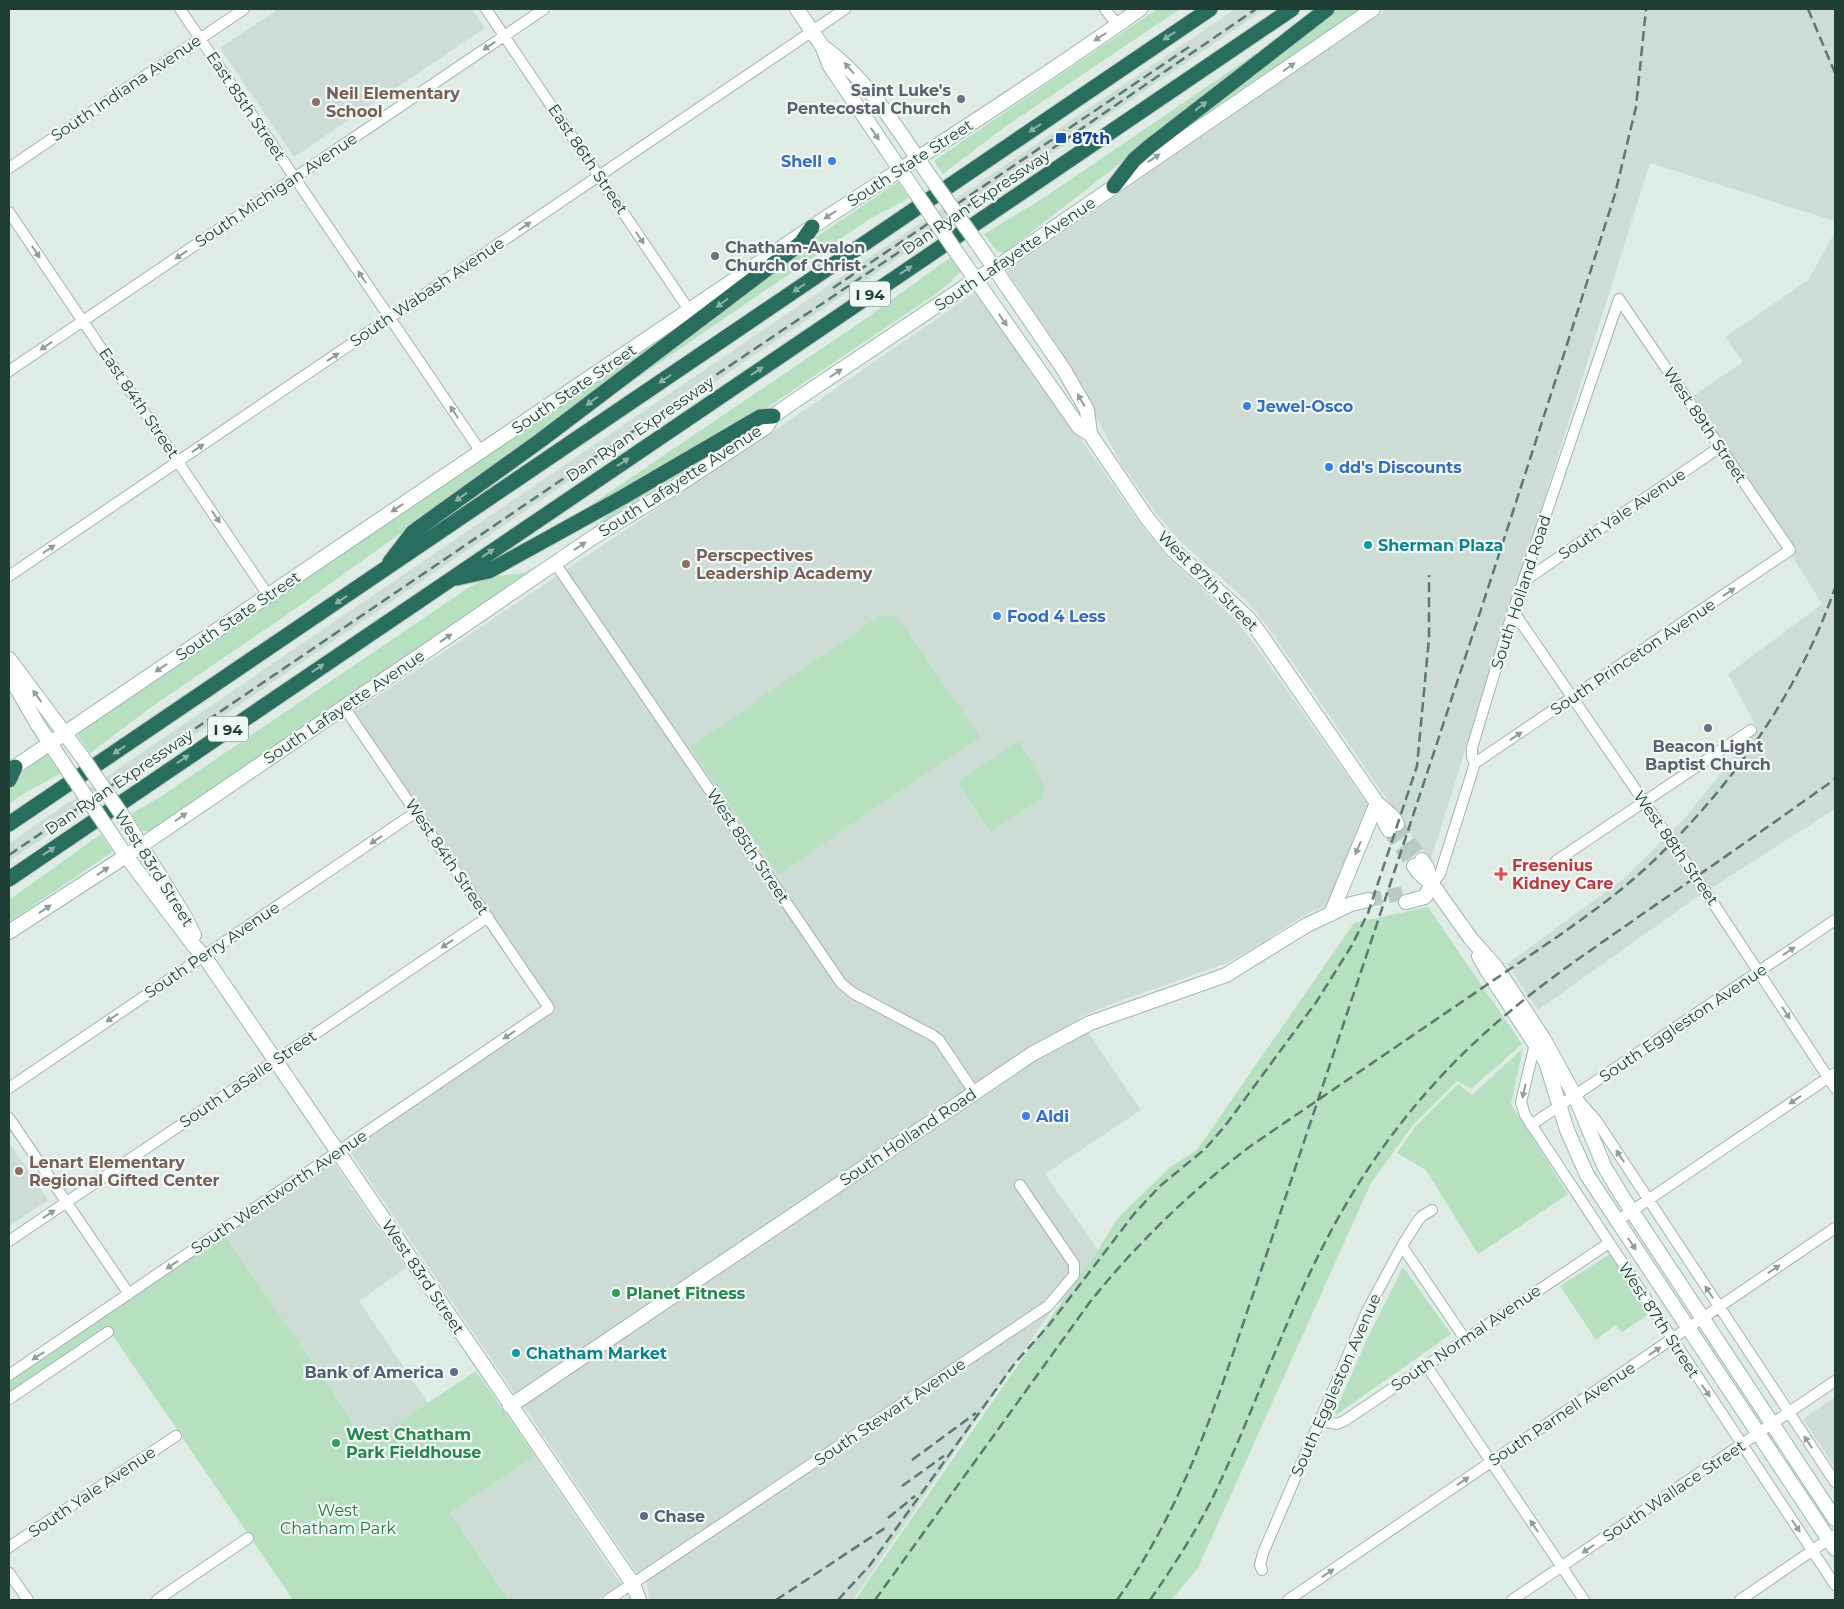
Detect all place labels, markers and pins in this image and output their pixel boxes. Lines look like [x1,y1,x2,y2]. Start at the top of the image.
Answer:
place label: Saint Luke's Pentecostal Church [786,81,952,118]
place label: Neil Elementary School [326,84,460,121]
marker: Saint Luke's Pentecostal Church [955,93,967,105]
marker: Neil Elementary School [310,96,322,108]
place label: 87th [1072,129,1110,148]
marker: 87th [1054,131,1068,145]
place label: Shell [781,152,822,171]
marker: Shell [826,155,838,167]
place label: Chatham-Avalon Church of Christ [725,238,865,275]
marker: Chatham-Avalon Church of Christ [709,250,721,262]
place label: Jewel-Osco [1256,397,1353,416]
marker: Jewel-Osco [1241,400,1253,412]
place label: dd's Discounts [1339,458,1462,477]
marker: dd's Discounts [1323,461,1335,473]
place label: Sherman Plaza [1378,536,1503,555]
marker: Sherman Plaza [1362,539,1374,551]
place label: Perscpectives Leadership Academy [696,546,873,583]
marker: Perscpectives Leadership Academy [680,558,692,570]
place label: Food 4 Less [1007,607,1106,626]
marker: Food 4 Less [991,610,1003,622]
marker: Beacon Light Baptist Church [1702,722,1714,734]
place label: Beacon Light Baptist Church [1645,737,1771,774]
place label: Fresenius Kidney Care [1512,856,1613,893]
marker: Fresenius Kidney Care [1494,867,1508,881]
place label: Aldi [1035,1107,1069,1126]
marker: Aldi [1020,1110,1032,1122]
place label: Lenart Elementary Regional Gifted Center [29,1153,220,1190]
marker: Lenart Elementary Regional Gifted Center [13,1165,25,1177]
place label: Planet Fitness [626,1284,746,1303]
marker: Planet Fitness [610,1287,622,1299]
place label: Chatham Market [526,1344,667,1363]
marker: Chatham Market [510,1347,522,1359]
place label: Bank of America [304,1363,444,1382]
marker: Bank of America [448,1366,460,1378]
place label: West Chatham Park Fieldhouse [346,1425,481,1462]
marker: West Chatham Park Fieldhouse [330,1437,342,1449]
place label: Chase [654,1507,705,1526]
marker: Chase [638,1510,650,1522]

